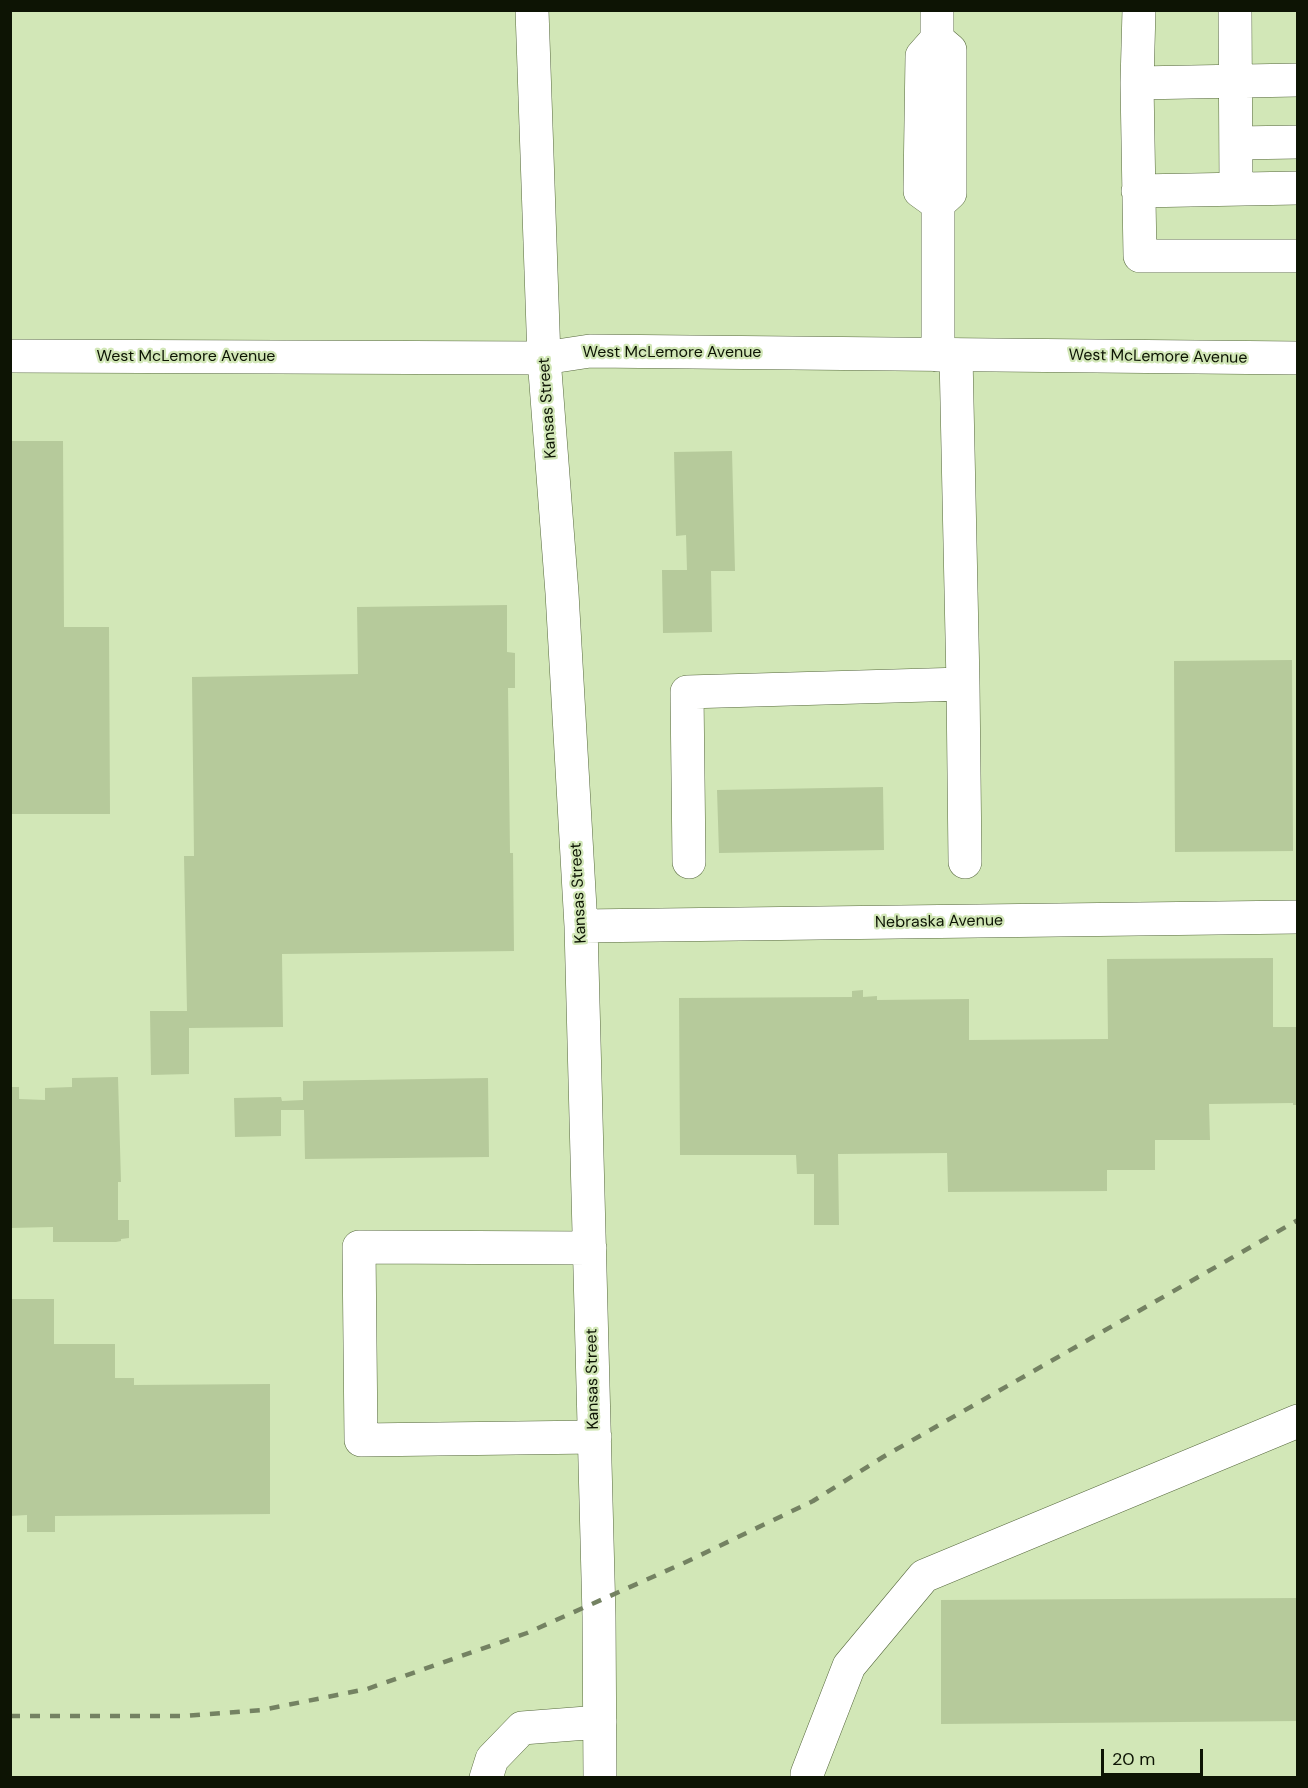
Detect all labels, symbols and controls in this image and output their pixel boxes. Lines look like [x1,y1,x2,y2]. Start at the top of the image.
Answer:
street label: West McLemore Avenue [583,343,761,363]
street label: West McLemore Avenue [1068,346,1248,368]
street label: West McLemore Avenue [97,347,275,367]
street label: Kansas Street [535,357,561,459]
street label: Kansas Street [567,842,591,944]
street label: Nebraska Avenue [875,911,1003,933]
street label: Kansas Street [583,1328,603,1430]
scale bar [1104,1737,1206,1775]
text: 20 m [1112,1747,1155,1771]

